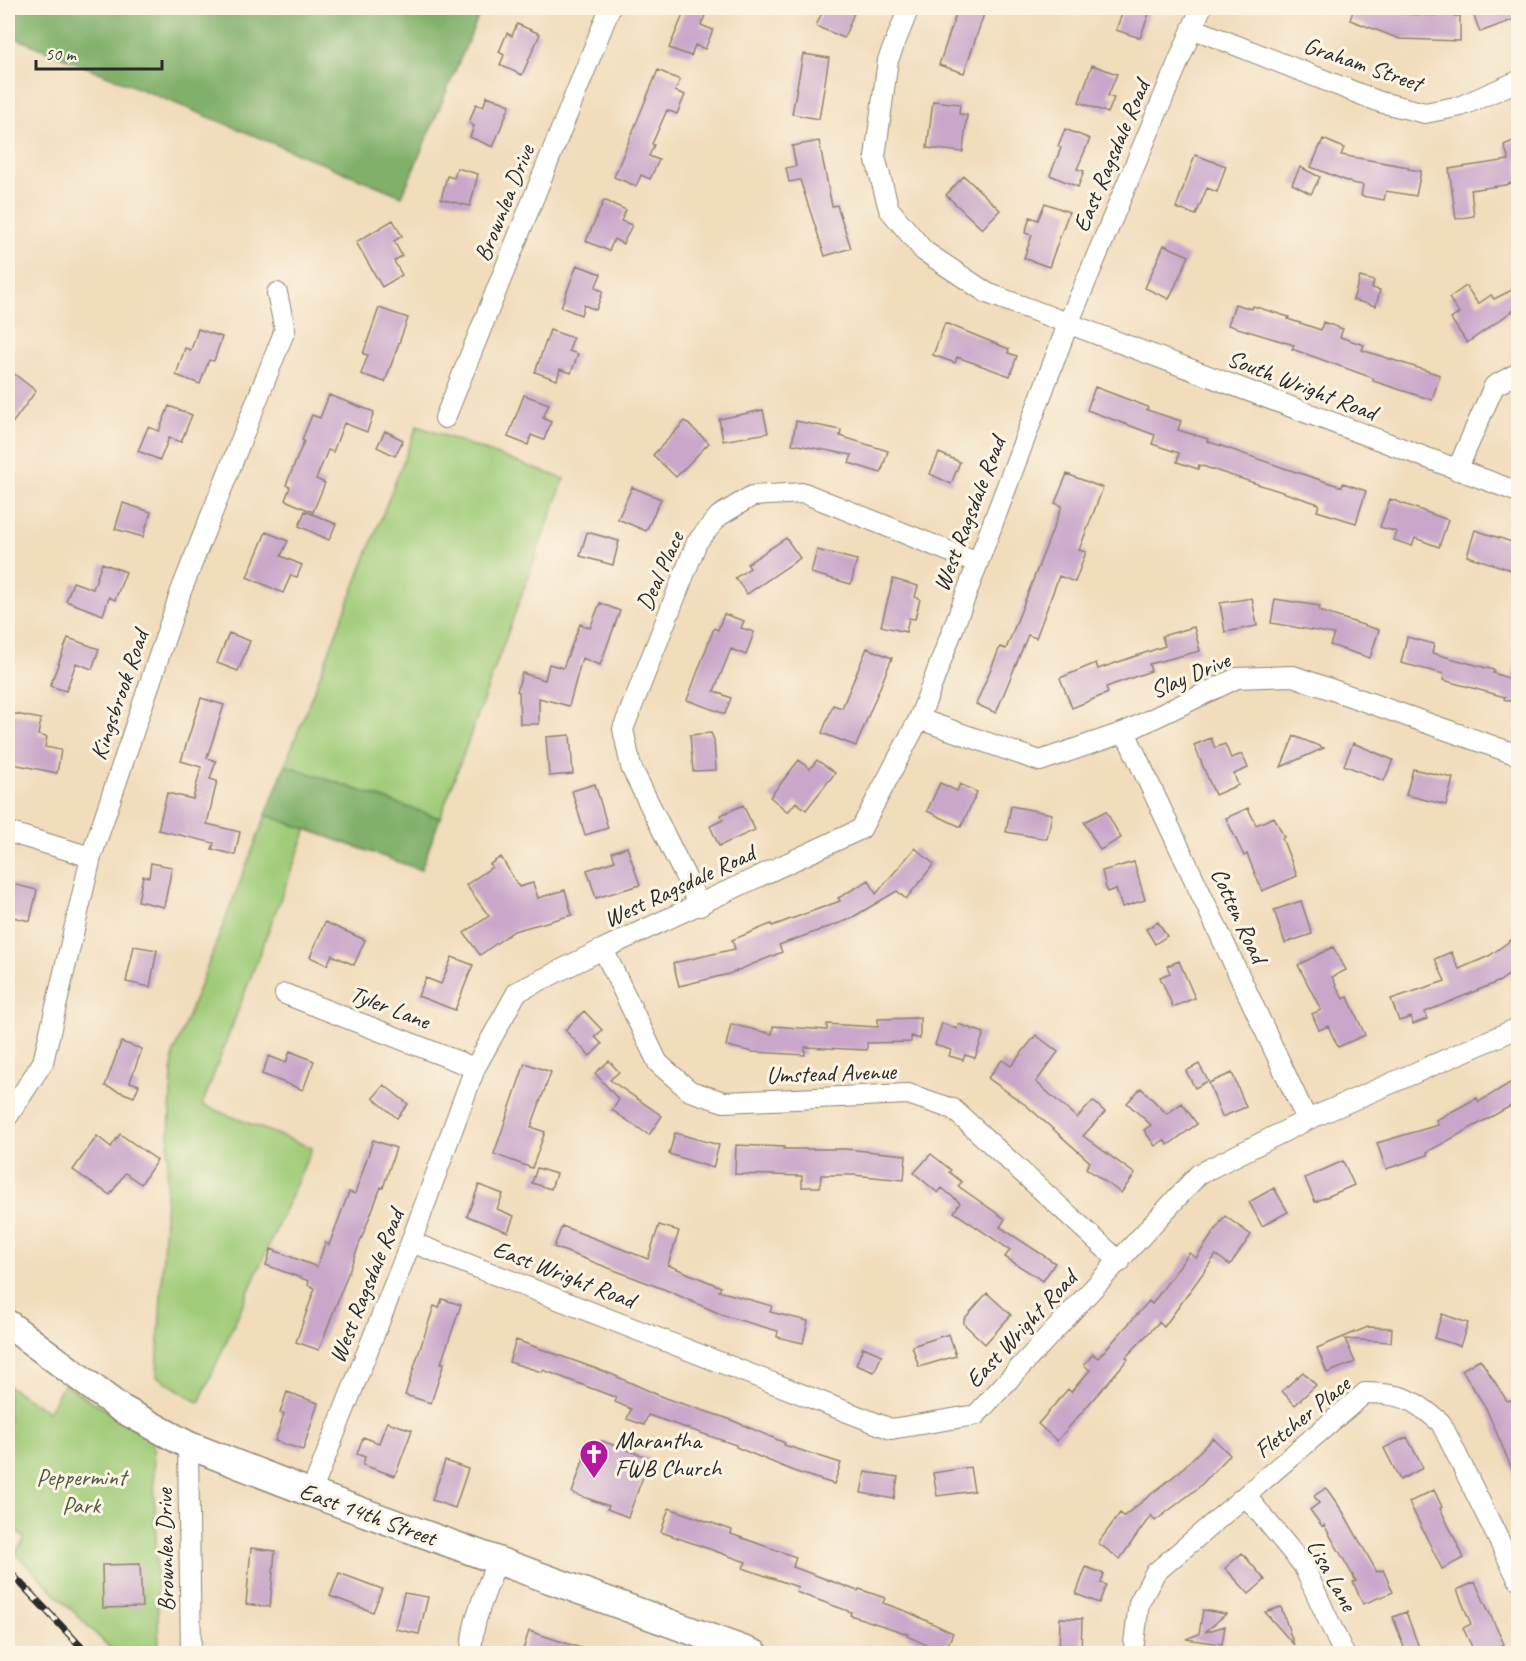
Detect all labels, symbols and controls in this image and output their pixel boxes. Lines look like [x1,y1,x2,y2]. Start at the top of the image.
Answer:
street label: Graham Street [1300,30,1429,99]
scale bar [36,33,162,71]
text: 50 m [45,43,78,65]
street label: East Ragsdale Road [1066,73,1158,236]
street label: Brownlea Drive [467,138,542,266]
street label: South Wright Road [1223,343,1384,428]
street label: West Ragsdale Road [926,429,1013,595]
street label: Deal Place [629,525,692,615]
street label: Kingsbrook Road [83,623,156,764]
street label: Slay Drive [1146,644,1236,705]
street label: West Ragsdale Road [599,836,762,934]
street label: Cotten Road [1204,863,1275,970]
street label: Tyler Lane [346,978,436,1037]
street label: Umstead Avenue [766,1056,899,1090]
street label: West Ragsdale Road [322,1202,412,1367]
street label: East Wright Road [489,1233,643,1316]
street label: East Wright Road [959,1261,1085,1394]
street label: Fletcher Place [1248,1368,1358,1465]
place label: Marantha FWB Church [615,1425,723,1483]
church icon: Marantha FWB Church [578,1438,610,1480]
park label: Peppermint Park [36,1462,129,1520]
street label: East 14th Street [296,1475,442,1553]
street label: Brownlea Drive [149,1486,181,1612]
street label: Lisa Lane [1300,1534,1365,1618]

